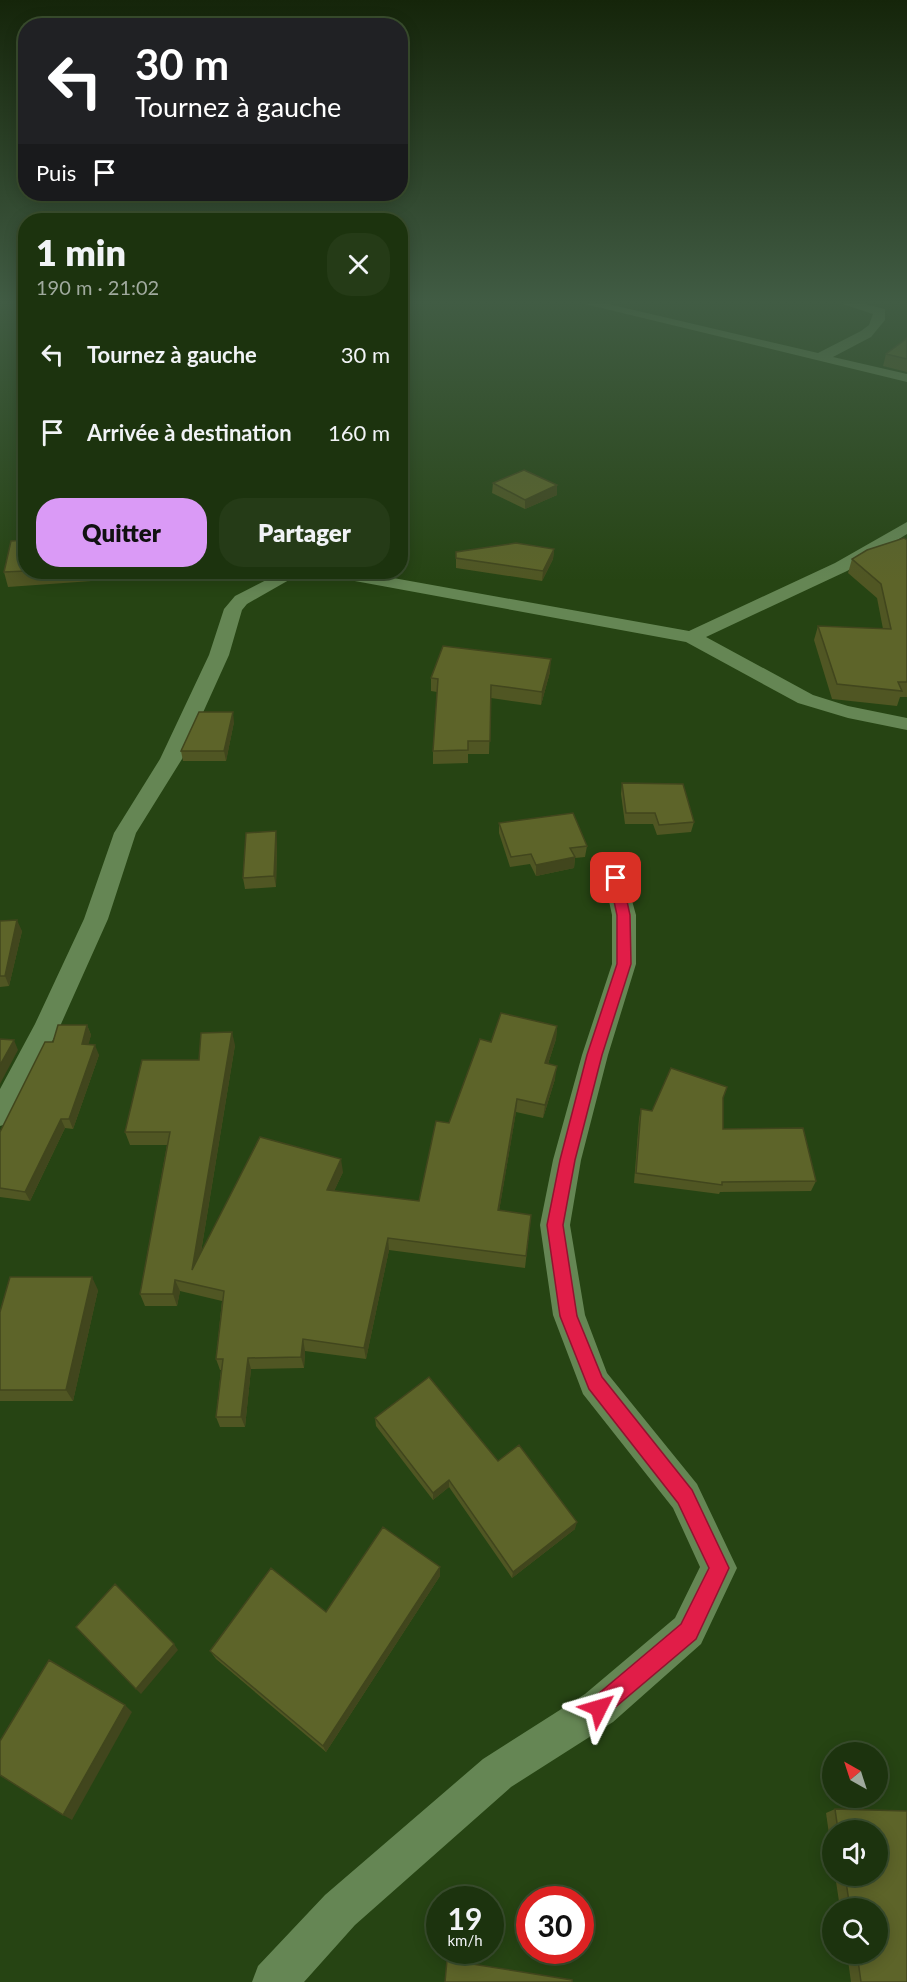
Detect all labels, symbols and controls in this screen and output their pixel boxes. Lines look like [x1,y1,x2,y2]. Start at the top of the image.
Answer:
text: 30 m [135,39,229,89]
icon: left [36,42,114,120]
text: Tournez à gauche [135,90,341,123]
icon: arrive [88,156,121,189]
text: Puis [36,159,76,186]
text: 1 min [36,230,126,274]
button: close [327,233,390,296]
text: 190 m · 21:02 [36,275,159,299]
icon: left [36,338,69,371]
text: Tournez à gauche [87,341,257,368]
text: 30 m [341,341,390,368]
icon: arrive [36,416,69,449]
text: Arrivée à destination [87,419,292,446]
text: 160 m [328,419,390,446]
button: Quitter [36,498,207,567]
button: Partager [219,498,390,567]
pin [590,852,641,903]
icon: arrive [599,861,632,894]
position arrow [567,1676,631,1740]
north arrow [822,1742,888,1808]
map controls [822,1742,888,1964]
button: sound [822,1820,888,1886]
speed limit sign: 30 [516,1886,594,1964]
button: search [822,1898,888,1964]
text: 19 [448,1900,482,1936]
text: km/h [447,1931,483,1949]

